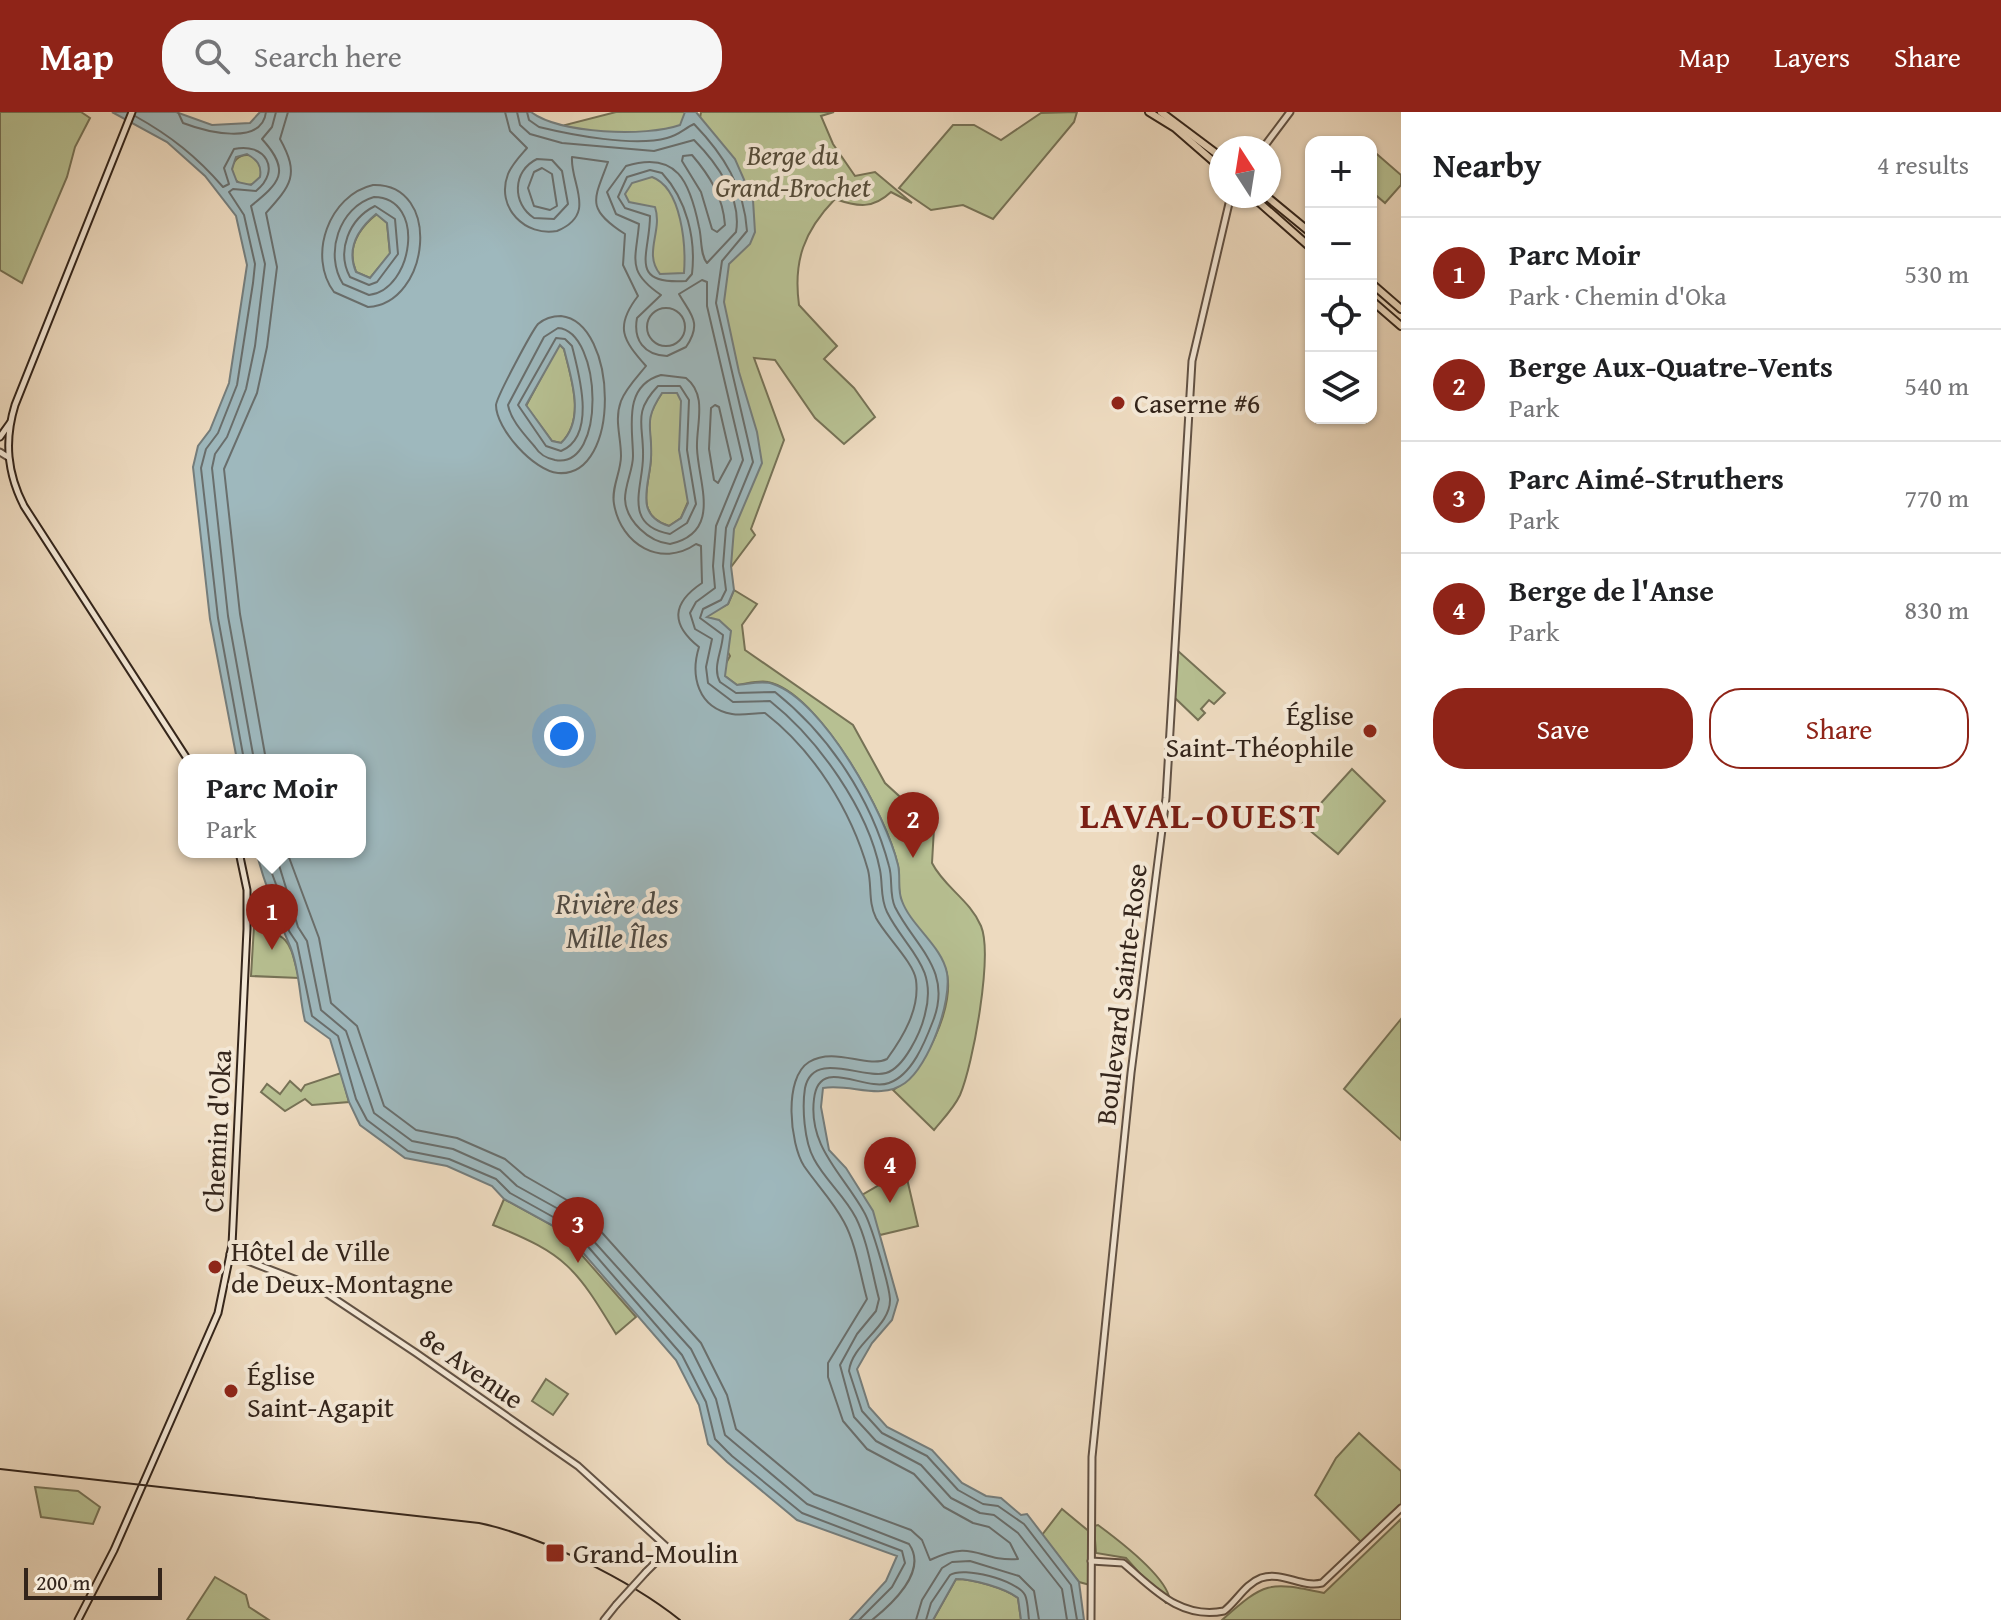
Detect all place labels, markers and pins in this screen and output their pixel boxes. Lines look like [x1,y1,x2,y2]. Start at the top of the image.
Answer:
place label: Caserne #6 [1134,382,1260,423]
marker: Caserne #6 [1109,394,1127,412]
place label: Église Saint-Théophile [1165,694,1354,767]
marker: Église Saint-Théophile [1361,722,1379,740]
pin: 2 [887,792,939,858]
pin: 1 [246,884,298,950]
pin: 4 [864,1137,916,1203]
pin: 3 [552,1197,604,1263]
place label: Hôtel de Ville de Deux-Montagne [231,1230,453,1303]
marker: Hôtel de Ville de Deux-Montagne [206,1258,224,1276]
place label: Église Saint-Agapit [247,1354,394,1427]
marker: Église Saint-Agapit [222,1382,240,1400]
place label: Grand-Moulin [573,1532,738,1573]
marker: Grand-Moulin [544,1542,566,1564]

